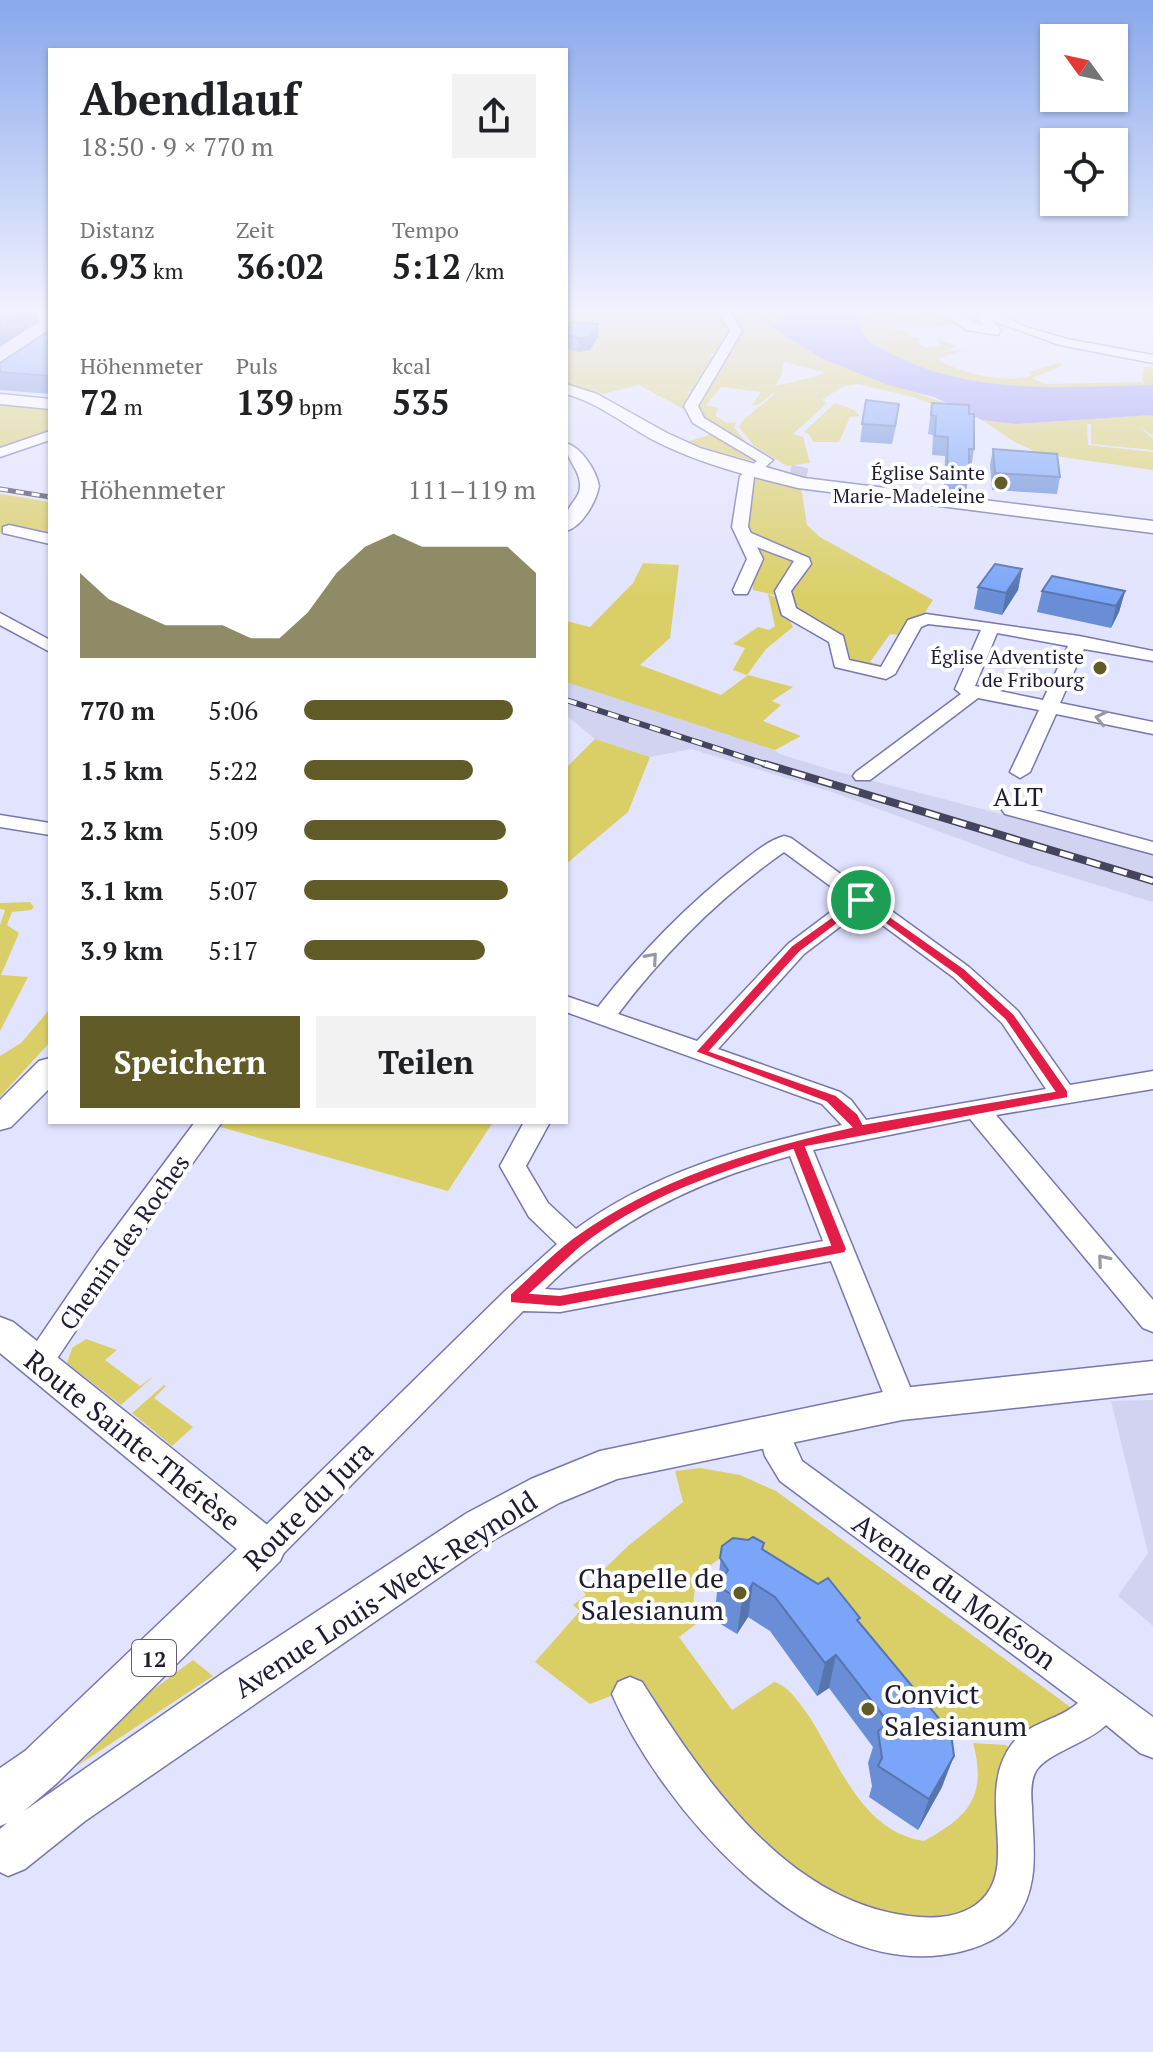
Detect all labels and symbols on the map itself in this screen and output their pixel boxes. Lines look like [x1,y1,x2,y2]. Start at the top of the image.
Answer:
north arrow [1040,24,1128,112]
place label: Église Sainte Marie-Madeleine [833,459,985,509]
marker: Église Sainte Marie-Madeleine [992,474,1010,492]
place label: Église Adventiste de Fribourg [931,643,1084,693]
marker: Église Adventiste de Fribourg [1091,659,1109,677]
one-way arrow [1095,710,1109,727]
district label: ALT [993,779,1045,813]
pin [827,866,895,934]
one-way arrow [643,953,657,968]
street label: Chemin des Roches [51,1148,197,1336]
one-way arrow [1098,1255,1113,1269]
street label: Route Sainte-Thérèse [17,1341,249,1539]
street label: Route du Jura [235,1432,381,1578]
street label: Avenue Louis-Weck-Reynold [226,1482,544,1706]
street label: Avenue du Moléson [846,1504,1065,1678]
place label: Chapelle de Salesianum [578,1559,724,1628]
marker: Chapelle de Salesianum [731,1584,749,1602]
road number: 12 [132,1640,176,1676]
place label: Convict Salesianum [884,1675,1027,1744]
marker: Convict Salesianum [859,1700,877,1718]

